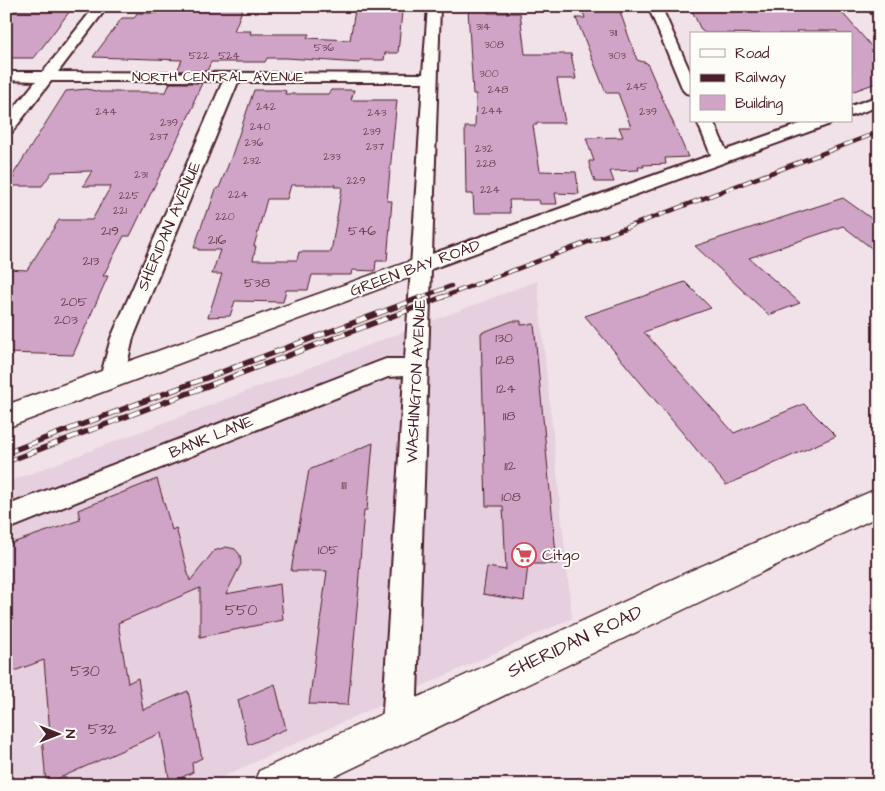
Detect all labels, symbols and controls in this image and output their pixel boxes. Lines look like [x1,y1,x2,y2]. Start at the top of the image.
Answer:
house number: 314 [476,19,491,34]
house number: 311 [609,25,618,40]
legend [690,32,852,122]
house number: 308 [484,37,504,52]
house number: 536 [314,40,334,55]
text: Road [735,43,770,64]
house number: 522 [189,48,210,63]
house number: 524 [218,48,240,63]
house number: 303 [608,48,626,63]
house number: 300 [479,66,499,81]
street label: NORTH CENTRAL AVENUE [132,67,305,87]
text: Railway [735,67,786,89]
house number: 245 [626,79,648,94]
house number: 248 [488,82,508,97]
text: Building [735,93,783,115]
house number: 242 [256,99,277,114]
house number: 244 [481,103,503,118]
house number: 244 [95,104,117,119]
house number: 239 [639,104,657,119]
house number: 243 [367,105,387,120]
house number: 239 [160,115,178,130]
house number: 240 [250,119,270,134]
house number: 239 [363,124,381,139]
house number: 237 [150,129,169,144]
house number: 236 [245,135,263,150]
house number: 237 [366,139,385,154]
house number: 232 [475,141,494,156]
house number: 233 [323,149,341,164]
house number: 232 [243,153,262,168]
house number: 228 [476,156,496,171]
street label: SHERIDAN AVENUE [132,157,206,294]
house number: 231 [134,167,148,182]
house number: 229 [347,173,365,188]
house number: 224 [480,182,501,197]
house number: 224 [228,187,249,202]
house number: 225 [119,188,139,203]
house number: 221 [113,203,128,218]
house number: 220 [215,209,235,224]
house number: 219 [101,221,119,241]
house number: 546 [348,221,376,241]
house number: 216 [208,230,227,250]
street label: GREEN BAY ROAD [347,234,483,302]
house number: 213 [83,251,99,271]
house number: 538 [244,273,270,293]
house number: 205 [61,292,87,312]
street label: WASHINGTON AVENUE [401,298,431,464]
house number: 203 [54,310,78,330]
house number: 130 [495,328,513,348]
house number: 128 [496,350,514,370]
house number: 124 [496,379,516,399]
house number: 118 [503,406,515,426]
street label: BANK LANE [166,410,257,464]
house number: 112 [504,456,516,476]
house number: 111 [341,475,347,495]
house number: 108 [501,487,521,507]
house number: 105 [318,540,338,560]
supermarket icon: Citgo [511,542,537,568]
place label: Citgo [542,544,579,567]
house number: 550 [225,599,257,621]
street label: SHERIDAN ROAD [503,599,647,685]
house number: 530 [70,660,100,682]
north arrow [32,708,82,758]
house number: 532 [88,718,116,740]
text: N [60,730,80,739]

